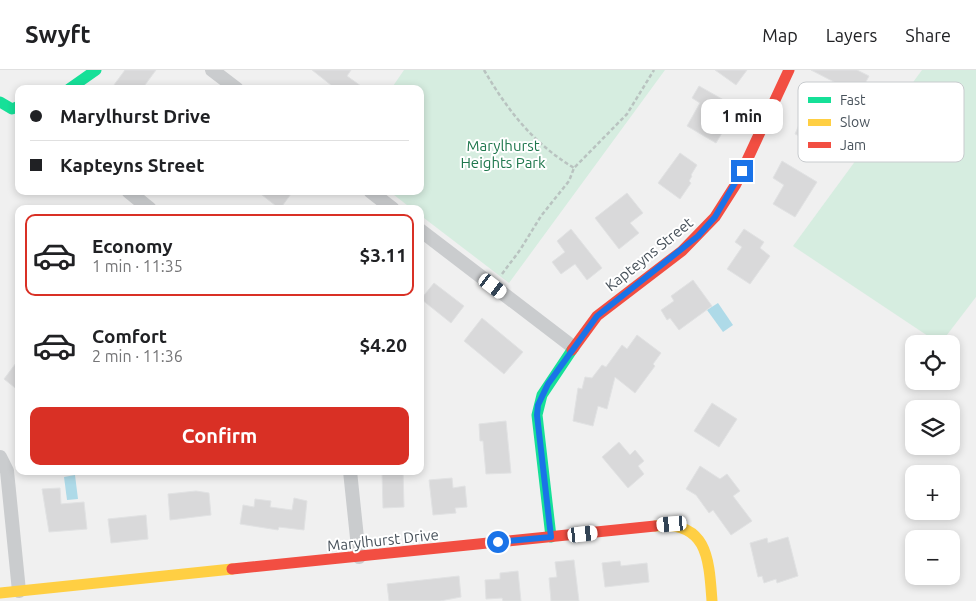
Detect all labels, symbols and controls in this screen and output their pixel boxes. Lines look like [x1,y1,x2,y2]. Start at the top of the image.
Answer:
text: Swyft [25,21,91,48]
text: Map [762,25,798,45]
text: Layers [826,25,877,45]
text: Share [905,25,951,45]
legend [798,82,964,162]
text: Fast [840,92,866,108]
callout: 1 min [701,98,783,134]
text: Marylhurst Drive [60,105,211,127]
text: 1 min [722,107,762,125]
text: Slow [840,114,870,130]
park label: Marylhurst Heights Park [460,137,546,171]
text: Jam [840,137,866,153]
text: Kapteyns Street [60,154,204,176]
route end [731,160,753,182]
street label: Kapteyns Street [602,214,696,294]
icon: car [32,233,77,278]
text: Economy [92,235,173,257]
text: $3.11 [359,244,407,266]
text: 1 min · 11:35 [92,257,183,275]
car [476,271,509,301]
icon: car [32,323,77,368]
text: Comfort [92,325,167,347]
text: $4.20 [359,334,407,356]
map controls [905,335,960,585]
button: locate [905,335,960,390]
text: 2 min · 11:36 [92,347,183,365]
button: layers [905,400,960,455]
button: Confirm [30,407,409,465]
button: + [905,465,960,520]
car [656,515,687,533]
car [567,525,598,543]
street label: Marylhurst Drive [326,526,440,554]
button: − [905,530,960,585]
route start [487,531,509,553]

